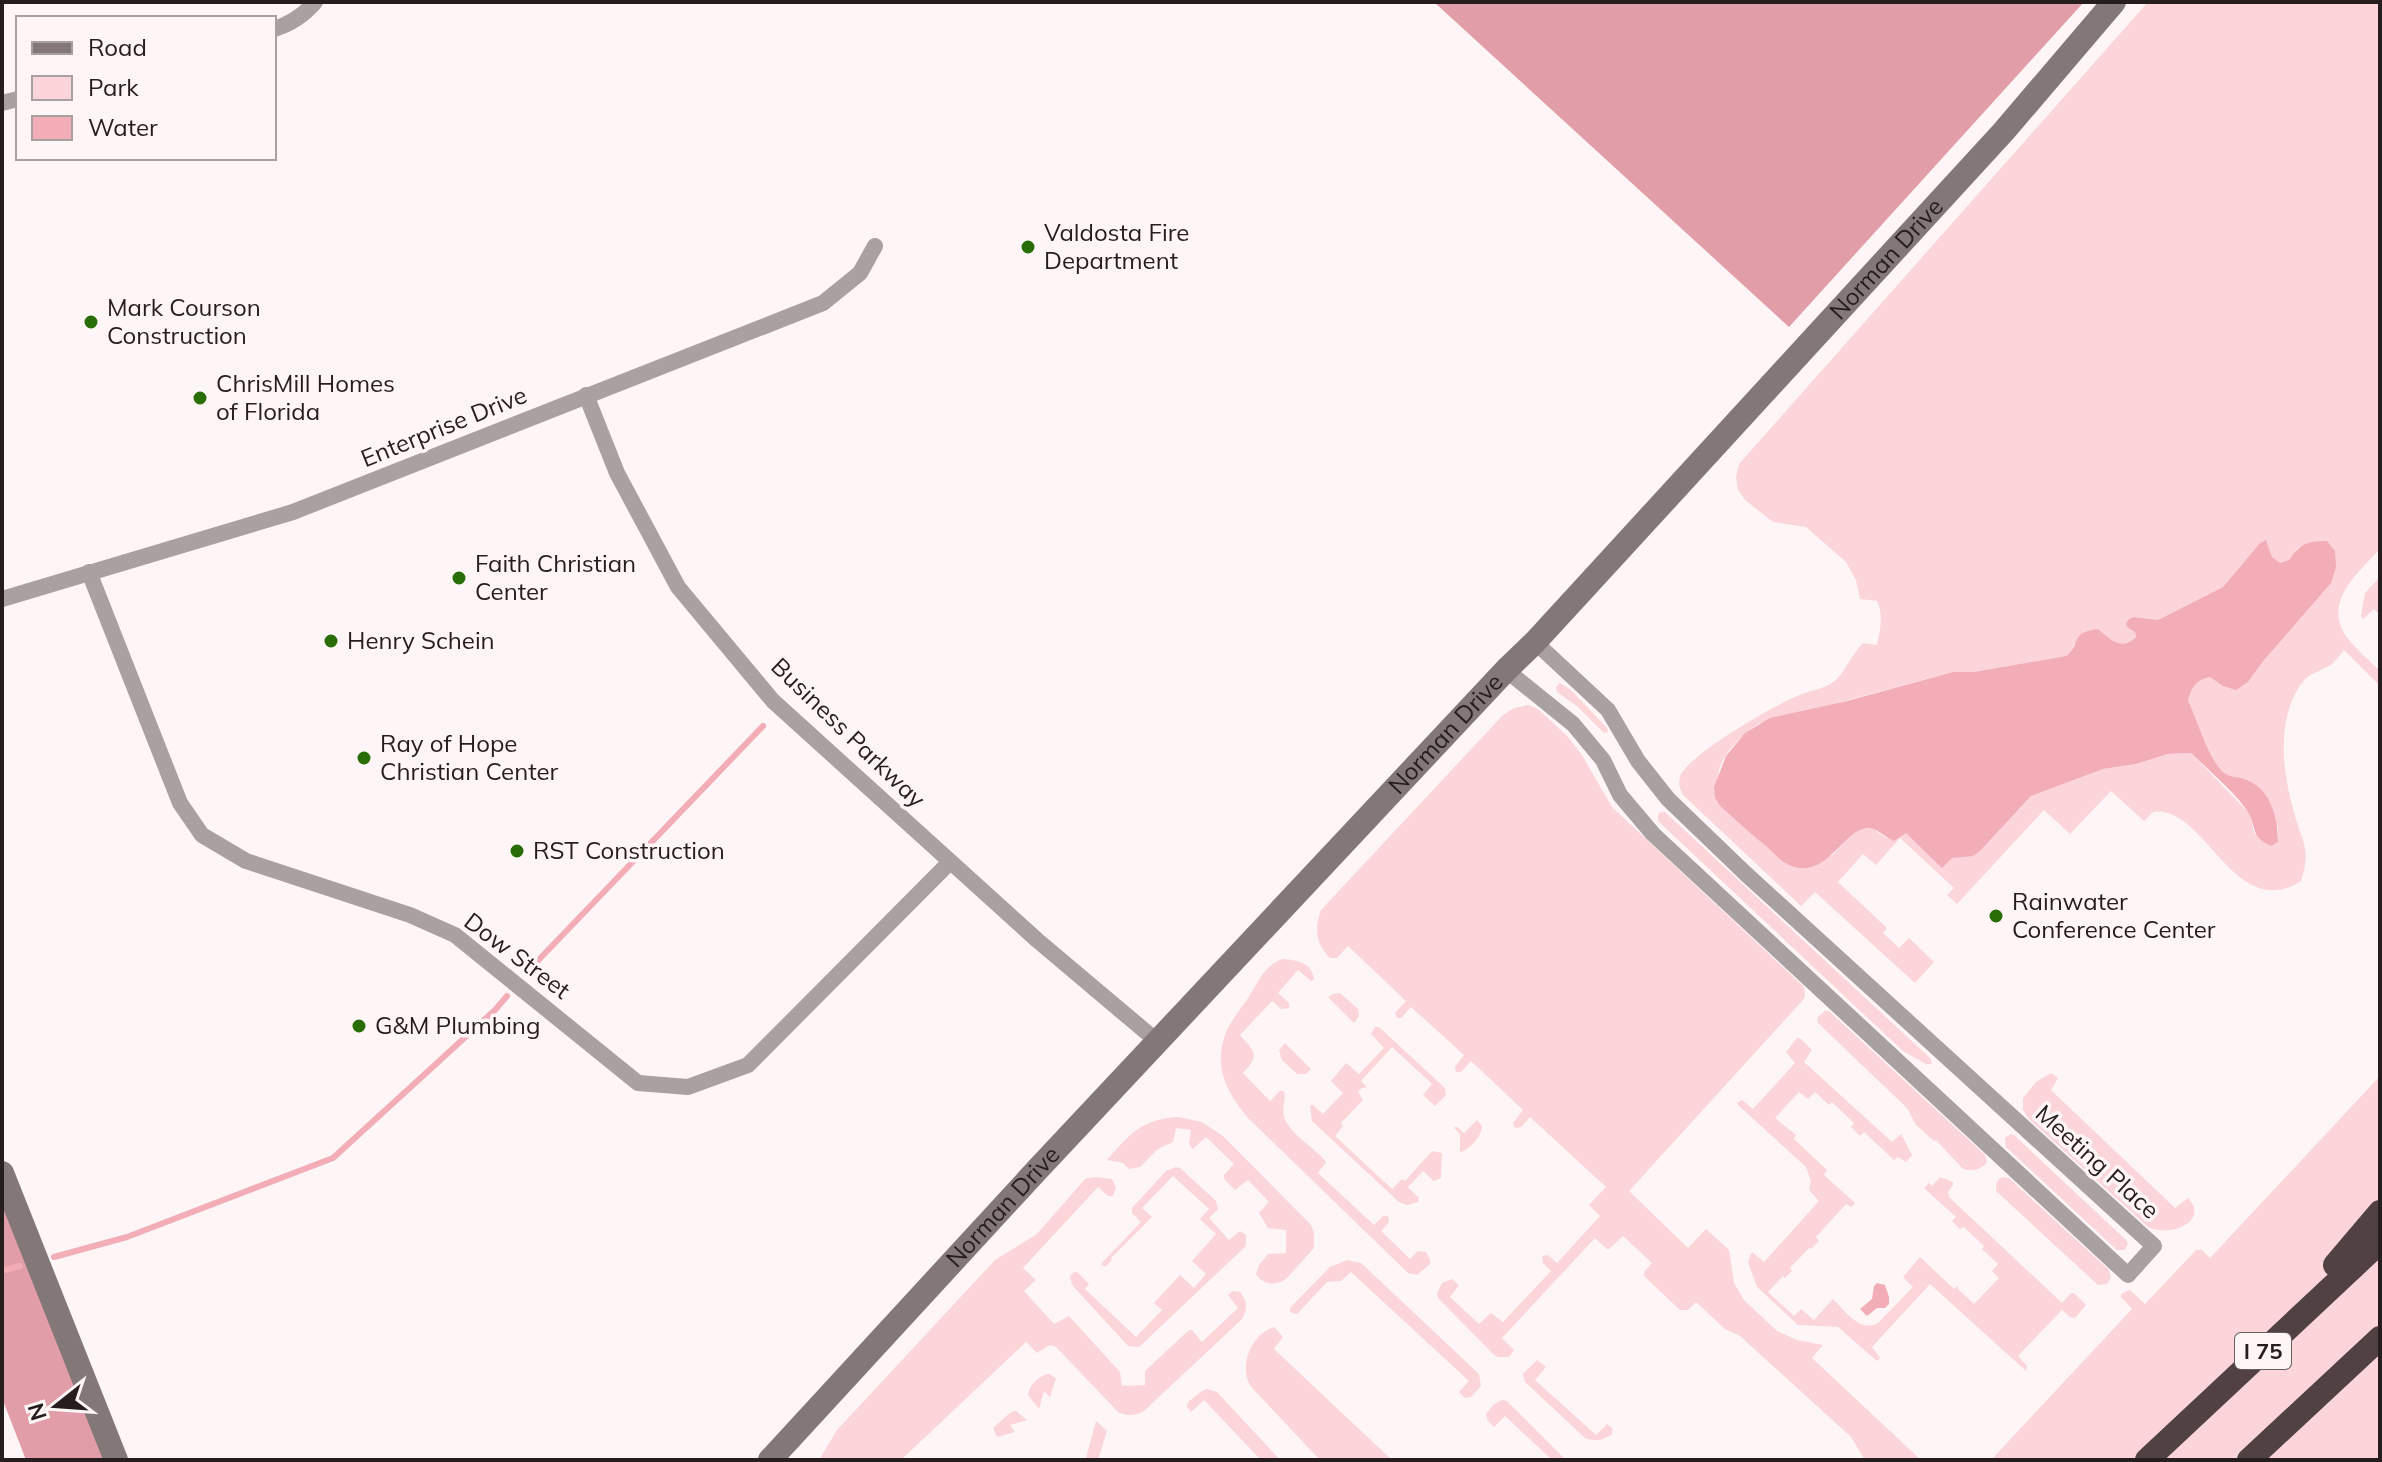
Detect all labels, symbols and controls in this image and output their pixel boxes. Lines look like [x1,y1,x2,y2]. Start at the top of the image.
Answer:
legend [16,16,276,160]
text: Road [88,32,147,62]
text: Park [88,72,139,102]
text: Water [88,112,158,142]
street label: Norman Drive [1823,191,1949,325]
place label: Valdosta Fire Department [1044,217,1189,275]
marker: Valdosta Fire Department [1019,238,1037,256]
place label: Mark Courson Construction [107,292,261,350]
marker: Mark Courson Construction [82,313,100,331]
place label: ChrisMill Homes of Florida [216,368,395,426]
street label: Enterprise Drive [356,379,531,473]
marker: ChrisMill Homes of Florida [191,389,209,407]
place label: Faith Christian Center [475,548,636,606]
marker: Faith Christian Center [450,569,468,587]
place label: Henry Schein [347,625,495,655]
marker: Henry Schein [322,632,340,650]
street label: Business Parkway [765,651,932,814]
street label: Norman Drive [1382,667,1509,800]
place label: Ray of Hope Christian Center [380,728,559,786]
marker: Ray of Hope Christian Center [355,749,373,767]
place label: RST Construction [533,835,725,865]
marker: RST Construction [508,842,526,860]
place label: Rainwater Conference Center [2012,886,2216,944]
street label: Dow Street [459,906,577,1005]
marker: Rainwater Conference Center [1987,907,2005,925]
place label: G&M Plumbing [375,1010,540,1040]
marker: G&M Plumbing [350,1017,368,1035]
street label: Meeting Place [2030,1098,2166,1225]
street label: Norman Drive [939,1139,1066,1273]
road number: I 75 [2235,1333,2291,1369]
north arrow [16,1366,96,1446]
text: N [21,1400,53,1424]

